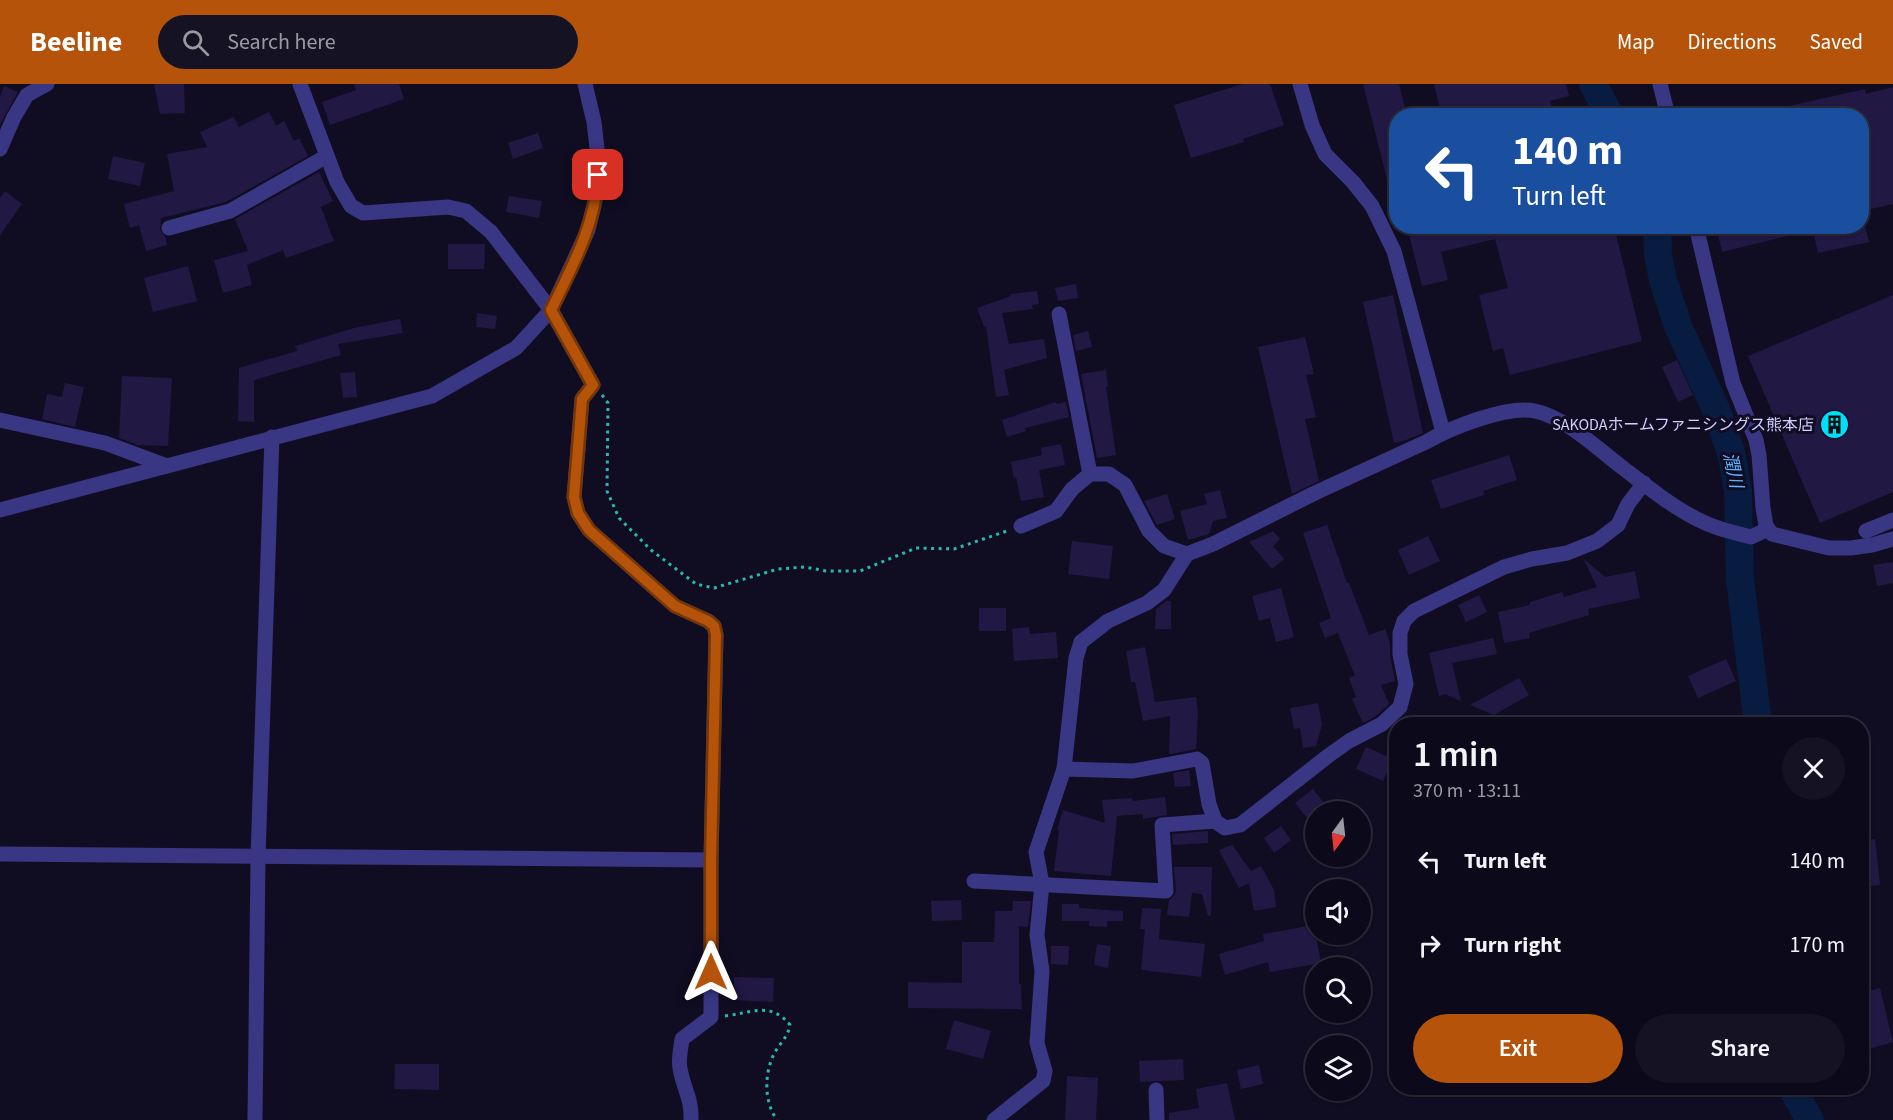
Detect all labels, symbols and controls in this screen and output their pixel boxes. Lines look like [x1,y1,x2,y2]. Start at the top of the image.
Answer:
search box [158,15,578,69]
text: Beeline [30,22,122,62]
icon: search [179,26,212,59]
text: Search here [227,26,336,58]
text: Map [1617,27,1655,57]
text: Directions [1688,27,1776,57]
text: Saved [1809,27,1863,57]
text: 140 m [1512,121,1623,181]
icon: left [1413,132,1491,210]
pin [572,149,623,200]
icon: arrive [581,158,614,191]
text: Turn left [1512,177,1606,216]
building icon: SAKODAホームファニシングス熊本店 [1819,408,1851,440]
place label: SAKODAホームファニシングス熊本店 [1552,414,1814,436]
water label: 潤川 [1717,450,1749,492]
text: 1 min [1413,729,1499,780]
button: close [1782,737,1845,800]
text: 370 m · 13:11 [1413,777,1521,805]
north arrow [1305,801,1371,867]
map controls [1305,801,1371,1101]
icon: left [1413,845,1446,878]
text: Turn left [1464,845,1546,877]
text: 140 m [1790,845,1845,877]
button: sound [1305,879,1371,945]
icon: right [1413,929,1446,962]
text: Turn right [1464,929,1561,961]
text: 170 m [1790,929,1845,961]
position arrow [679,940,743,1004]
button: search [1305,957,1371,1023]
button: Exit [1413,1014,1623,1083]
button: Share [1635,1014,1845,1083]
button: layers [1305,1035,1371,1101]

